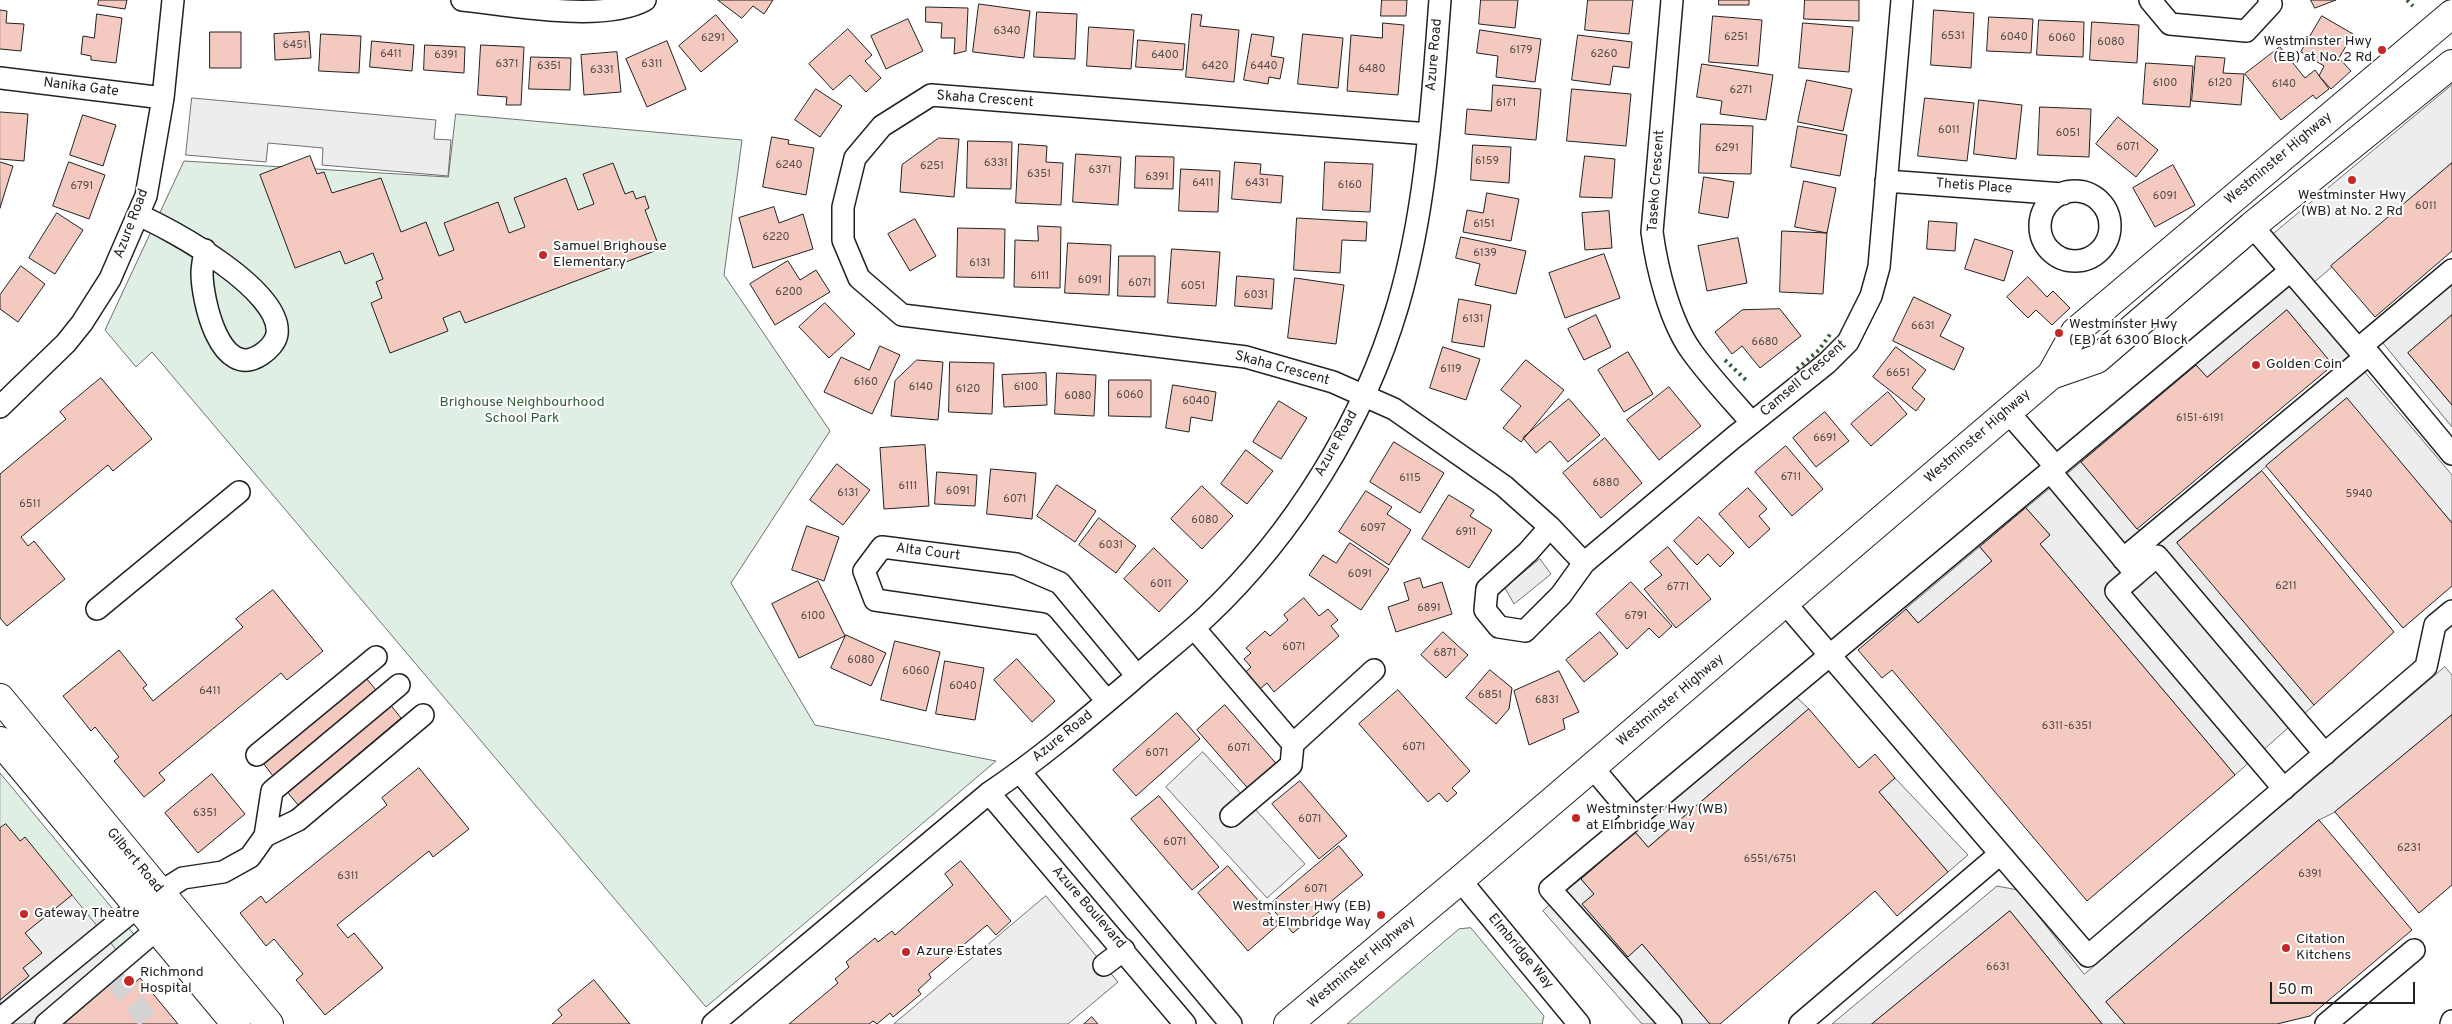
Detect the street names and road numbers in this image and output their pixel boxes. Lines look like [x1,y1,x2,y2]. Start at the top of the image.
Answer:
street label: Azure Road [1423,18,1447,92]
street label: Nanika Gate [42,75,120,101]
street label: Skaha Crescent [936,88,1034,112]
street label: Westminster Highway [2222,109,2336,209]
street label: Taseko Crescent [1645,129,1669,233]
street label: Thetis Place [1935,176,2013,198]
street label: Azure Road [111,187,153,261]
street label: Camsell Crescent [1757,337,1851,421]
street label: Skaha Crescent [1233,348,1331,390]
street label: Westminster Highway [1922,386,2034,488]
street label: Azure Road [1312,408,1362,480]
street label: Alta Court [895,541,961,565]
street label: Westminster Highway [1614,651,1728,751]
street label: Azure Road [1029,708,1097,766]
street label: Gilbert Road [102,825,166,897]
street label: Azure Boulevard [1048,863,1128,953]
street label: Elmbridge Way [1484,911,1556,993]
street label: Westminster Highway [1305,913,1419,1013]

